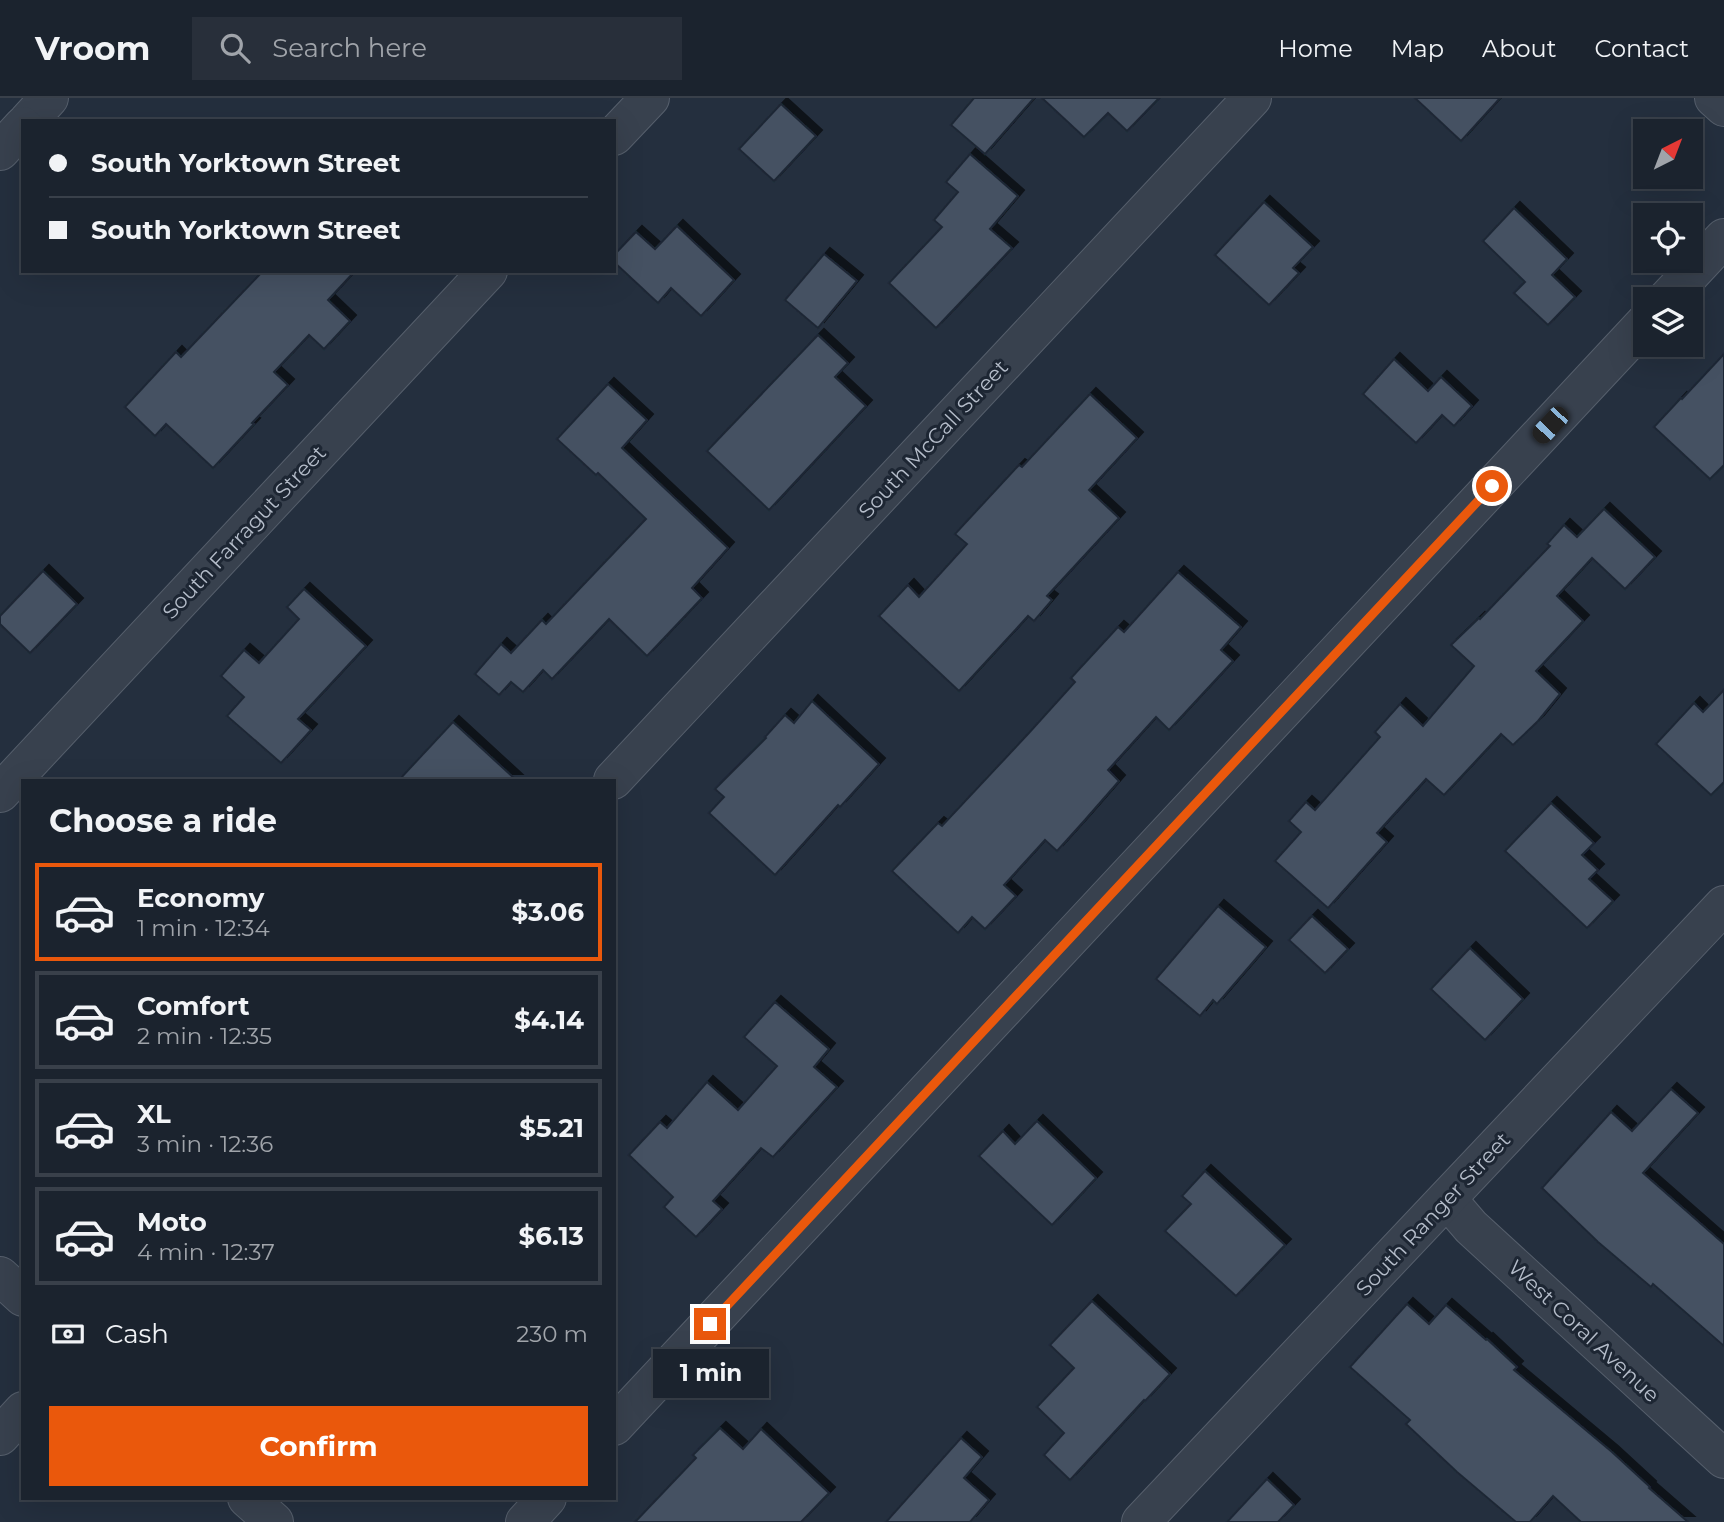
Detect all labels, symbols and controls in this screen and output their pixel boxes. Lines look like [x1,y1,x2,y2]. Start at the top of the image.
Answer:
search box [192,17,682,80]
text: Vroom [35,28,150,68]
icon: search [216,29,254,67]
text: Search here [272,32,427,64]
text: Home [1278,34,1353,63]
text: Map [1391,34,1444,63]
text: About [1482,34,1556,63]
text: Contact [1594,34,1689,63]
north arrow [1633,119,1703,189]
map controls [1633,119,1703,357]
text: South Yorktown Street [91,147,401,179]
button: locate [1633,203,1703,273]
text: South Yorktown Street [91,214,401,246]
button: layers [1633,287,1703,357]
street label: South McCall Street [853,355,1013,523]
car [1528,402,1573,448]
street label: South Farragut Street [157,440,331,624]
route start [1476,470,1508,502]
text: Choose a ride [49,801,277,840]
icon: car [53,881,116,944]
text: Economy [137,882,264,914]
text: $3.06 [511,896,584,928]
text: 1 min · 12:34 [137,914,270,942]
icon: car [53,989,116,1052]
text: Comfort [137,990,249,1022]
text: $4.14 [514,1004,584,1036]
text: 2 min · 12:35 [137,1022,272,1050]
icon: car [53,1097,116,1160]
text: XL [137,1098,171,1130]
text: $5.21 [519,1112,584,1144]
street label: South Ranger Street [1351,1127,1515,1301]
text: 3 min · 12:36 [137,1130,273,1158]
icon: car [53,1205,116,1268]
text: Moto [137,1206,207,1238]
text: $6.13 [519,1220,584,1252]
text: 4 min · 12:37 [137,1238,275,1266]
street label: West Coral Avenue [1503,1255,1665,1407]
route end [694,1308,726,1340]
icon: cash [49,1315,87,1353]
text: Cash [105,1318,169,1350]
text: 230 m [516,1320,588,1348]
callout: 1 min [652,1348,768,1398]
text: 1 min [680,1359,742,1387]
button: Confirm [49,1406,588,1486]

